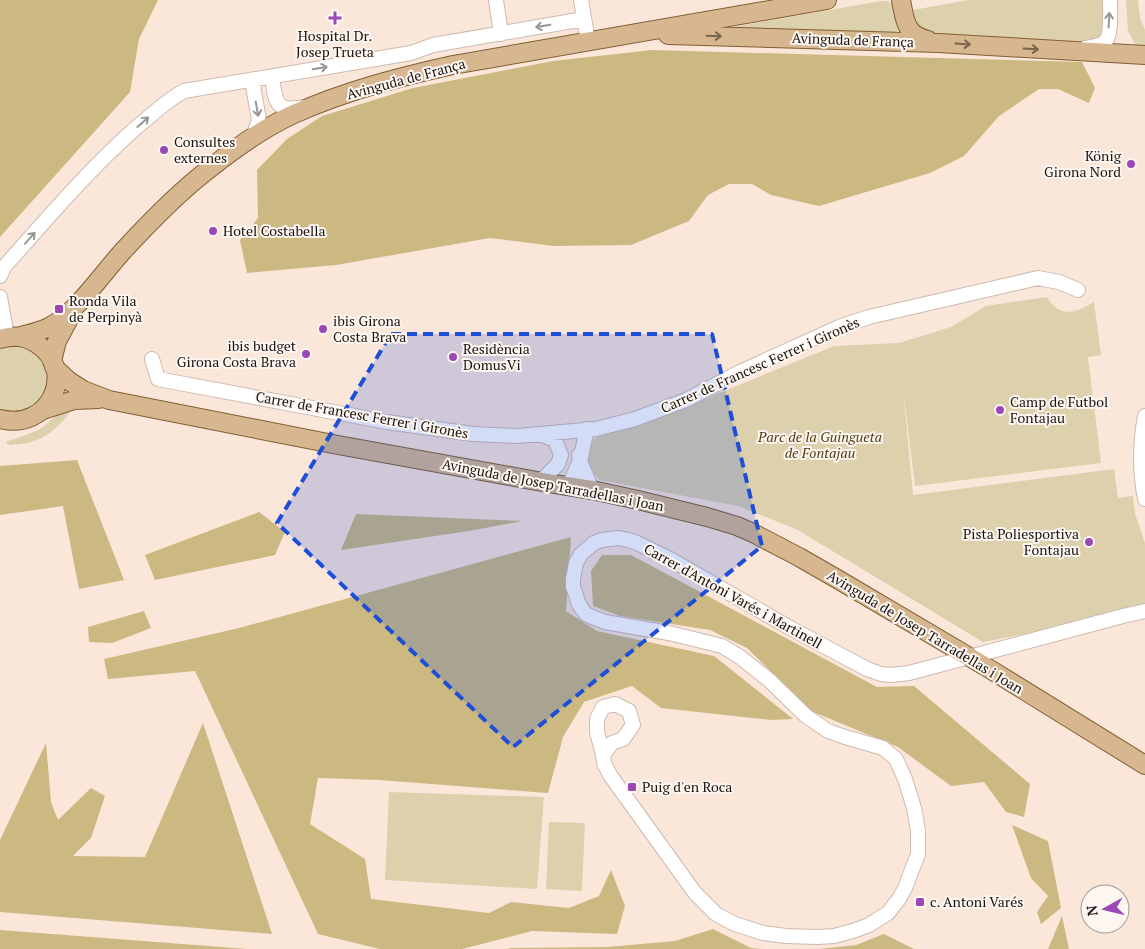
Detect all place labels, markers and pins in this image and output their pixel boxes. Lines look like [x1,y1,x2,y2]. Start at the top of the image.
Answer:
marker: Hospital Dr. Josep Trueta [328,11,342,25]
place label: Hospital Dr. Josep Trueta [296,26,374,61]
place label: Consultes externes [174,132,235,167]
marker: Consultes externes [158,144,170,156]
place label: König Girona Nord [1044,146,1122,181]
marker: König Girona Nord [1125,158,1137,170]
place label: Hotel Costabella [223,221,326,240]
marker: Hotel Costabella [207,225,219,237]
place label: Ronda Vila de Perpinyà [69,291,142,326]
marker: Ronda Vila de Perpinyà [53,303,65,315]
place label: ibis Girona Costa Brava [333,311,406,346]
marker: ibis Girona Costa Brava [317,323,329,335]
place label: ibis budget Girona Costa Brava [177,336,297,371]
place label: Residència DomusVi [463,339,530,374]
marker: ibis budget Girona Costa Brava [300,348,312,360]
marker: Residència DomusVi [447,351,459,363]
place label: Camp de Futbol Fontajau [1010,392,1108,427]
marker: Camp de Futbol Fontajau [994,404,1006,416]
place label: Pista Poliesportiva Fontajau [963,524,1079,559]
marker: Pista Poliesportiva Fontajau [1083,536,1095,548]
place label: Puig d'en Roca [642,777,732,796]
marker: Puig d'en Roca [626,781,638,793]
place label: c. Antoni Varés [930,892,1023,911]
marker: c. Antoni Varés [914,896,926,908]

